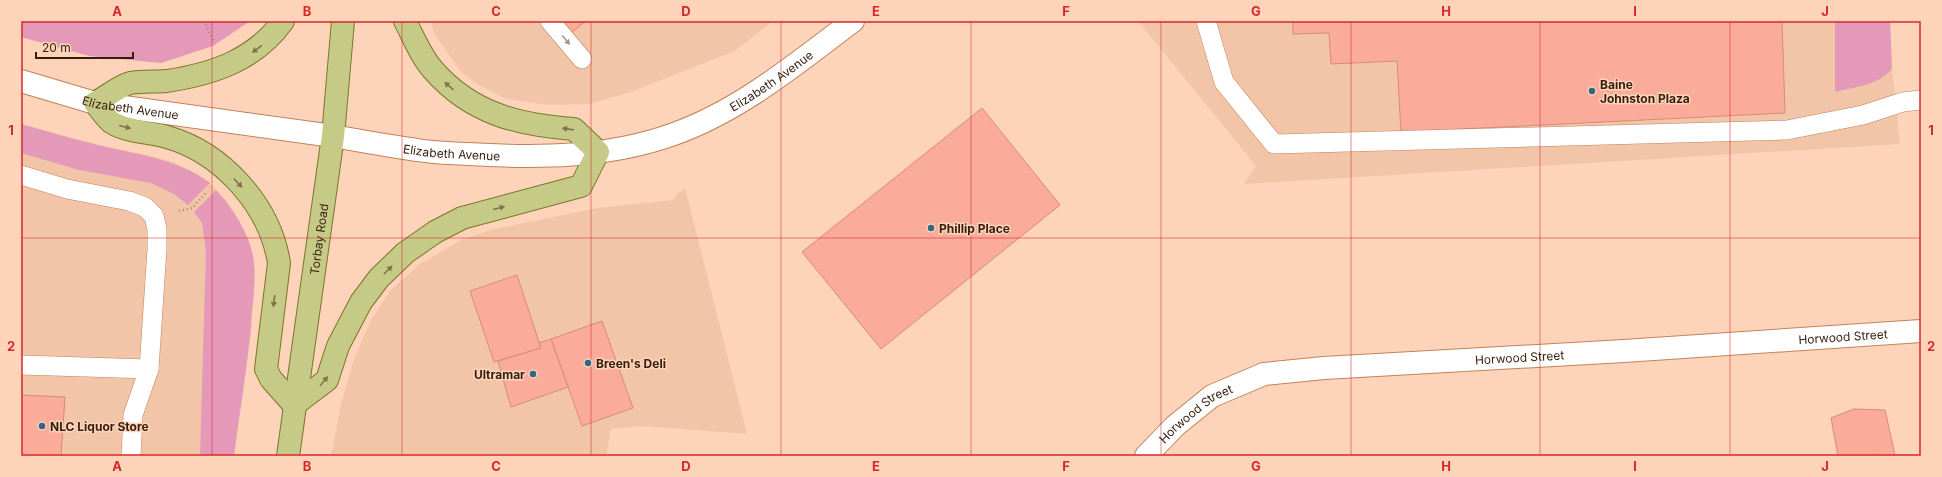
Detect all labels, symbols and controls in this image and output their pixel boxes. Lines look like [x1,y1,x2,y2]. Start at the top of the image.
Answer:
text: A [112,3,122,19]
text: B [303,3,312,19]
text: C [491,3,501,19]
text: D [681,3,691,19]
text: E [872,3,880,19]
text: F [1062,3,1070,19]
text: G [1251,3,1261,19]
text: H [1441,3,1451,19]
text: I [1633,3,1637,19]
text: J [1821,3,1829,19]
scale bar [36,34,133,60]
one-way arrow [561,35,571,45]
text: 20 m [42,40,71,55]
one-way arrow [251,45,262,53]
street label: Elizabeth Avenue [727,47,816,114]
place label: Baine Johnston Plaza [1600,77,1690,106]
one-way arrow [444,81,455,90]
marker: Baine Johnston Plaza [1587,86,1597,96]
street label: Elizabeth Avenue [81,92,180,122]
text: 1 [8,122,14,138]
text: 1 [1928,122,1934,138]
one-way arrow [119,124,131,130]
one-way arrow [562,126,575,132]
street label: Elizabeth Avenue [402,141,501,163]
one-way arrow [233,178,243,188]
street label: Torbay Road [306,203,331,276]
one-way arrow [493,204,506,210]
place label: Phillip Place [939,221,1010,236]
marker: Phillip Place [926,223,936,233]
one-way arrow [383,265,393,275]
one-way arrow [271,295,277,307]
street label: Horwood Street [1798,326,1888,347]
text: 2 [7,338,15,354]
text: 2 [1927,338,1935,354]
street label: Horwood Street [1475,347,1565,367]
place label: Breen's Deli [596,356,666,371]
marker: Breen's Deli [583,358,593,368]
place label: Ultramar [474,367,525,382]
marker: Ultramar [528,369,538,379]
one-way arrow [320,376,329,387]
street label: Horwood Street [1155,381,1235,446]
place label: NLC Liquor Store [50,419,149,434]
marker: NLC Liquor Store [37,421,47,431]
text: A [112,458,122,474]
text: B [303,458,312,474]
text: C [491,458,501,474]
text: D [681,458,691,474]
text: E [872,458,880,474]
text: F [1062,458,1070,474]
text: G [1251,458,1261,474]
text: H [1441,458,1451,474]
text: I [1633,458,1637,474]
text: J [1821,458,1829,474]

